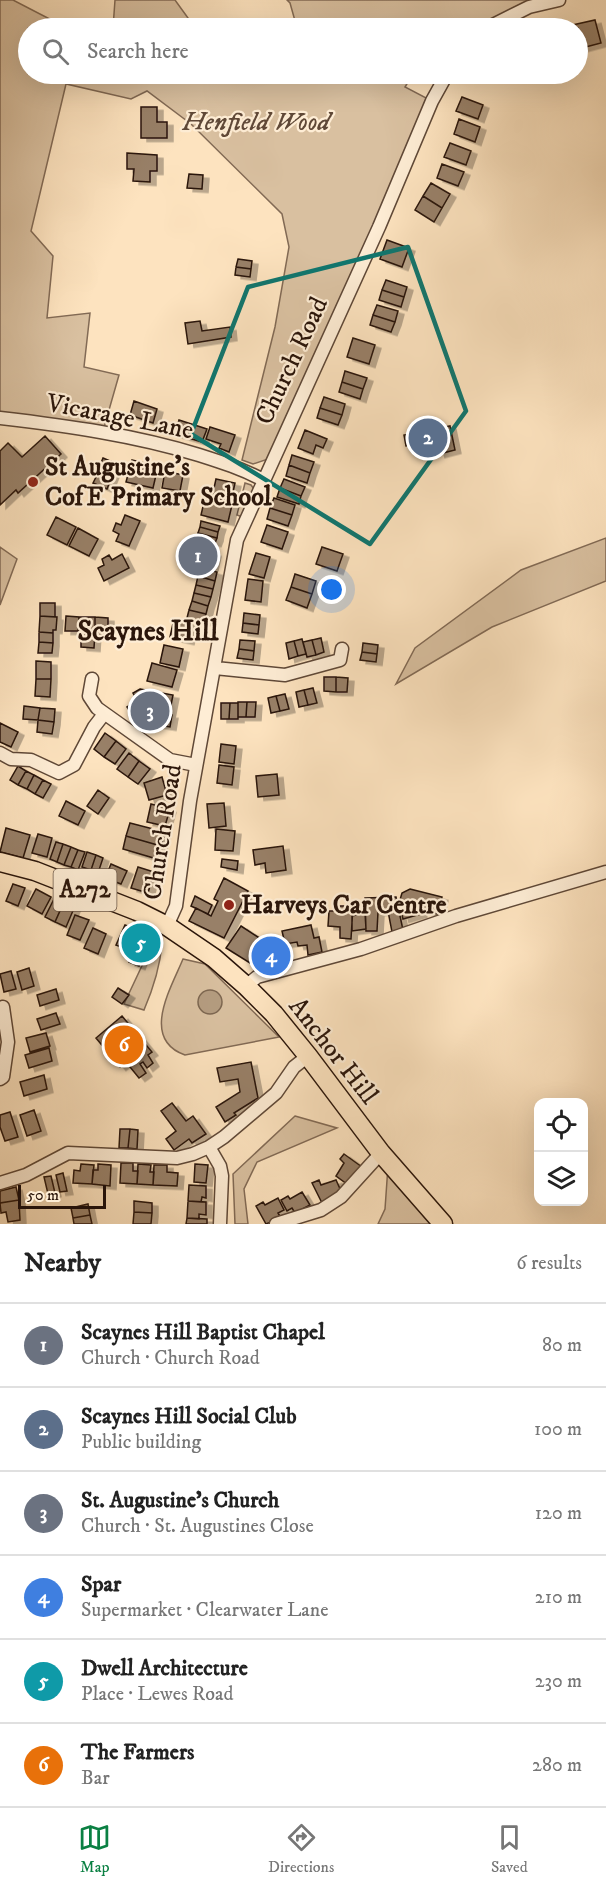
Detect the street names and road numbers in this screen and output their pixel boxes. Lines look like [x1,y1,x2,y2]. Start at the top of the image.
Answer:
street label: Church Road [248,292,336,430]
street label: Vicarage Lane [43,386,196,447]
street label: Church Road [136,762,190,902]
road number: A272 [54,869,116,911]
street label: Anchor Hill [281,991,385,1111]

